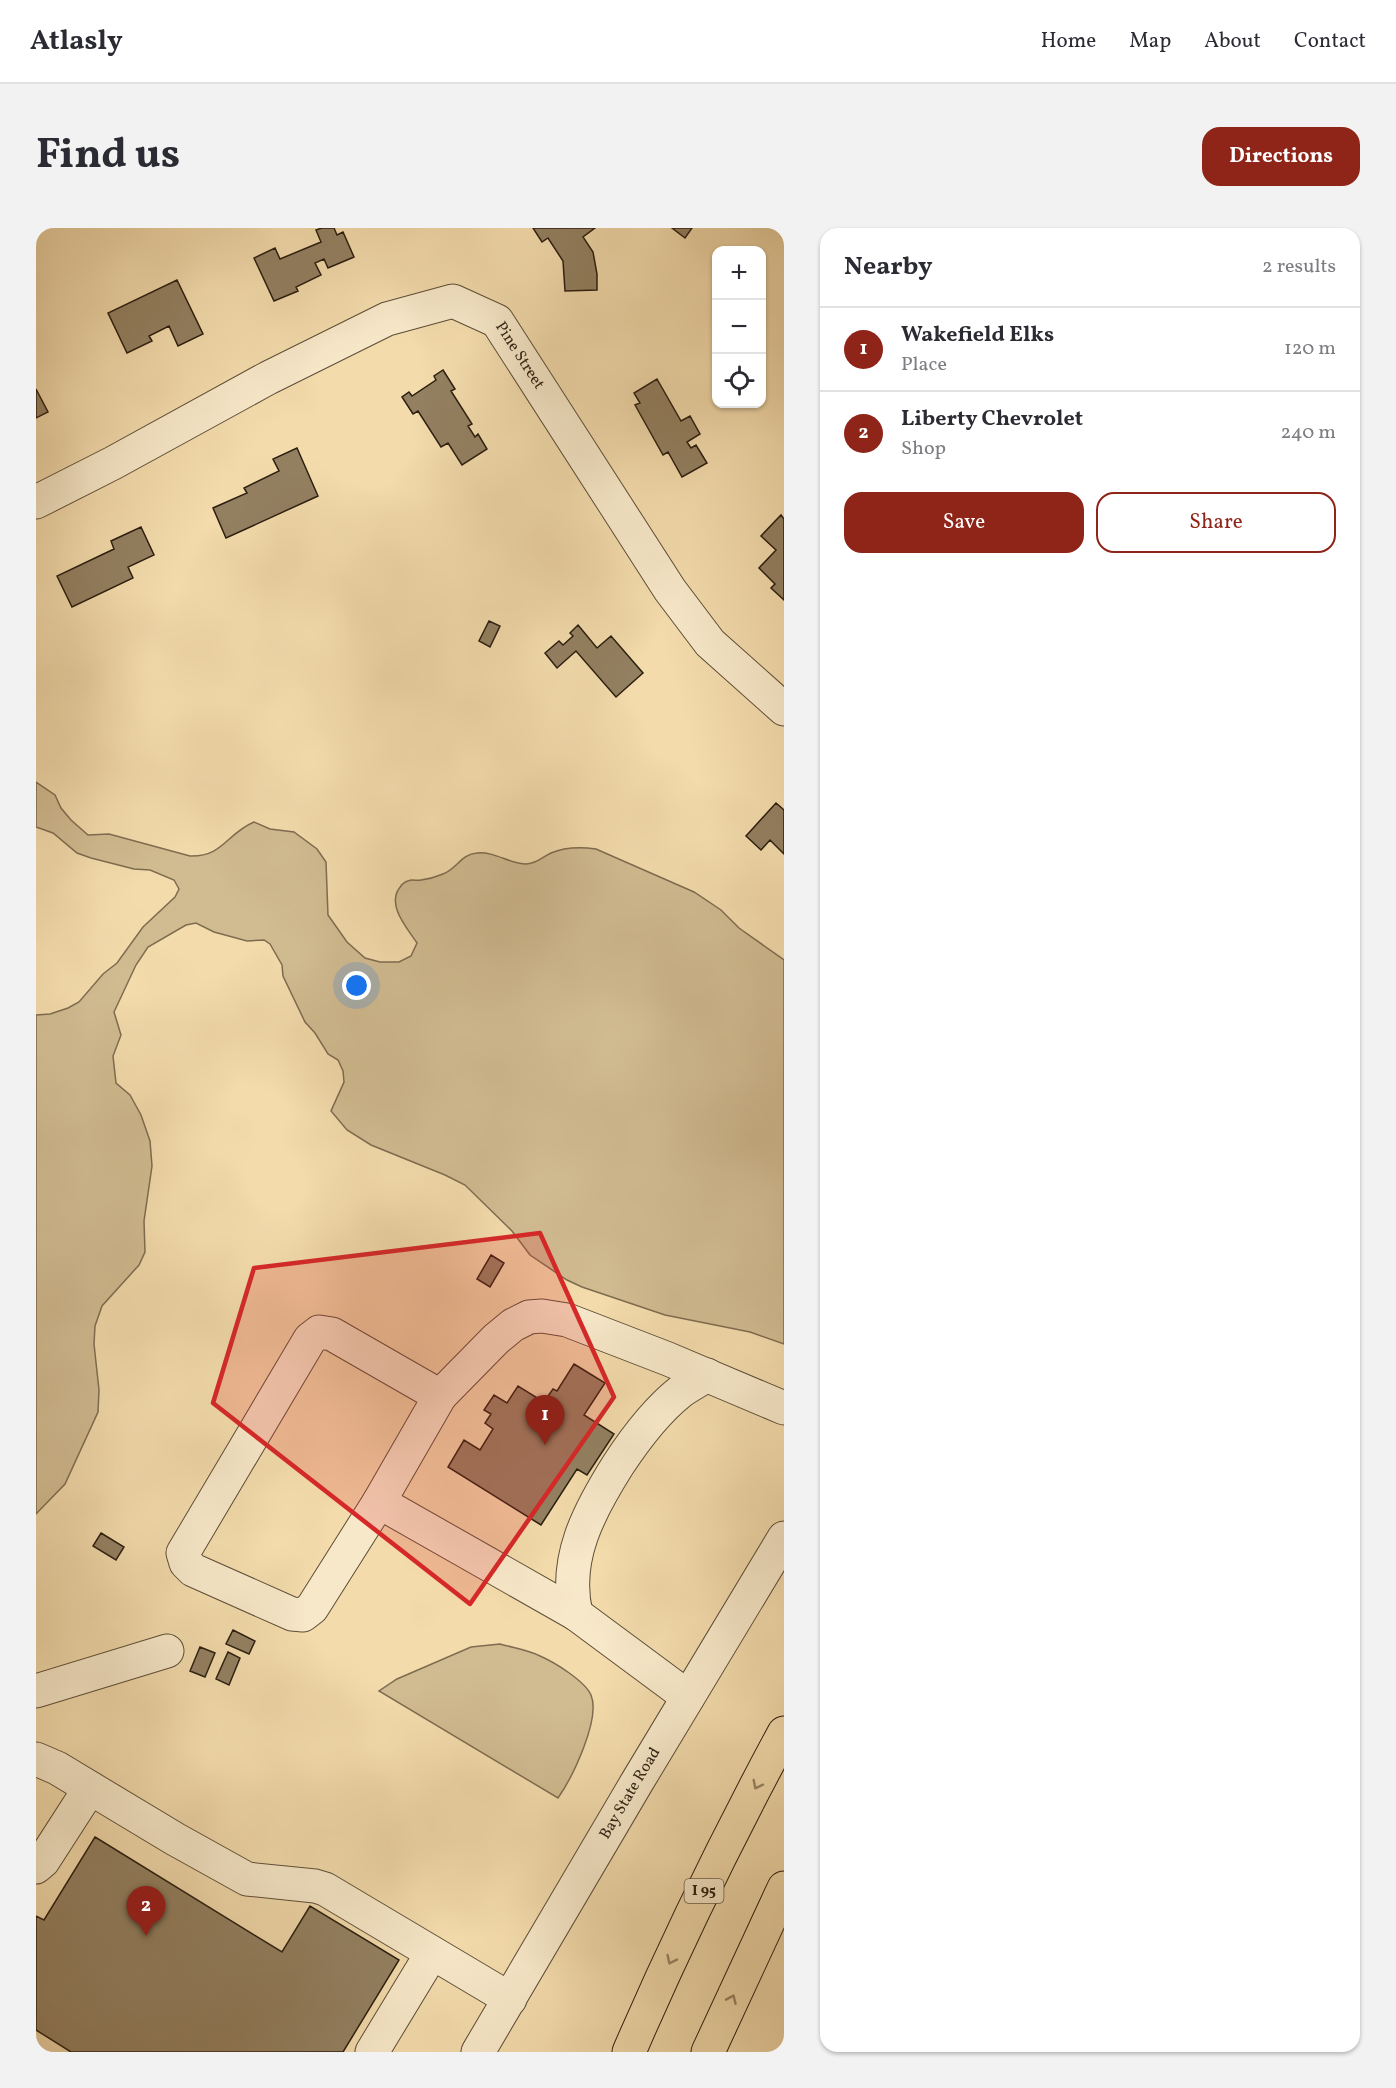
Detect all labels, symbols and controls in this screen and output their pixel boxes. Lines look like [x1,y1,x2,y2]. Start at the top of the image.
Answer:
text: Atlasly [30,22,123,61]
text: Home [1041,27,1096,56]
text: Map [1129,27,1171,56]
text: About [1204,27,1261,56]
text: Contact [1294,27,1366,56]
text: Find us [36,127,180,186]
button: Directions [1202,127,1360,186]
map controls [712,246,766,408]
button: + [712,246,766,300]
text: Nearby [844,249,933,285]
text: 2 results [1262,253,1336,281]
button: − [712,300,766,354]
street label: Pine Street [489,318,550,394]
text: Wakefield Elks [901,320,1054,351]
text: 1 [859,335,868,363]
text: 120 m [1284,335,1336,363]
text: Place [901,351,947,379]
button: locate [712,354,766,408]
text: Liberty Chevrolet [901,404,1083,435]
text: 2 [858,419,869,447]
text: 240 m [1281,419,1336,447]
text: Shop [901,435,946,463]
button: Save [844,492,1084,553]
button: Share [1096,492,1336,553]
your location [342,971,371,1000]
pin: 1 [526,1396,564,1445]
street label: Bay State Road [595,1743,666,1844]
one-way arrow [753,1778,764,1789]
road number: I 95 [684,1879,724,1903]
pin: 2 [126,1886,166,1936]
one-way arrow [666,1953,678,1964]
one-way arrow [725,1994,737,2005]

